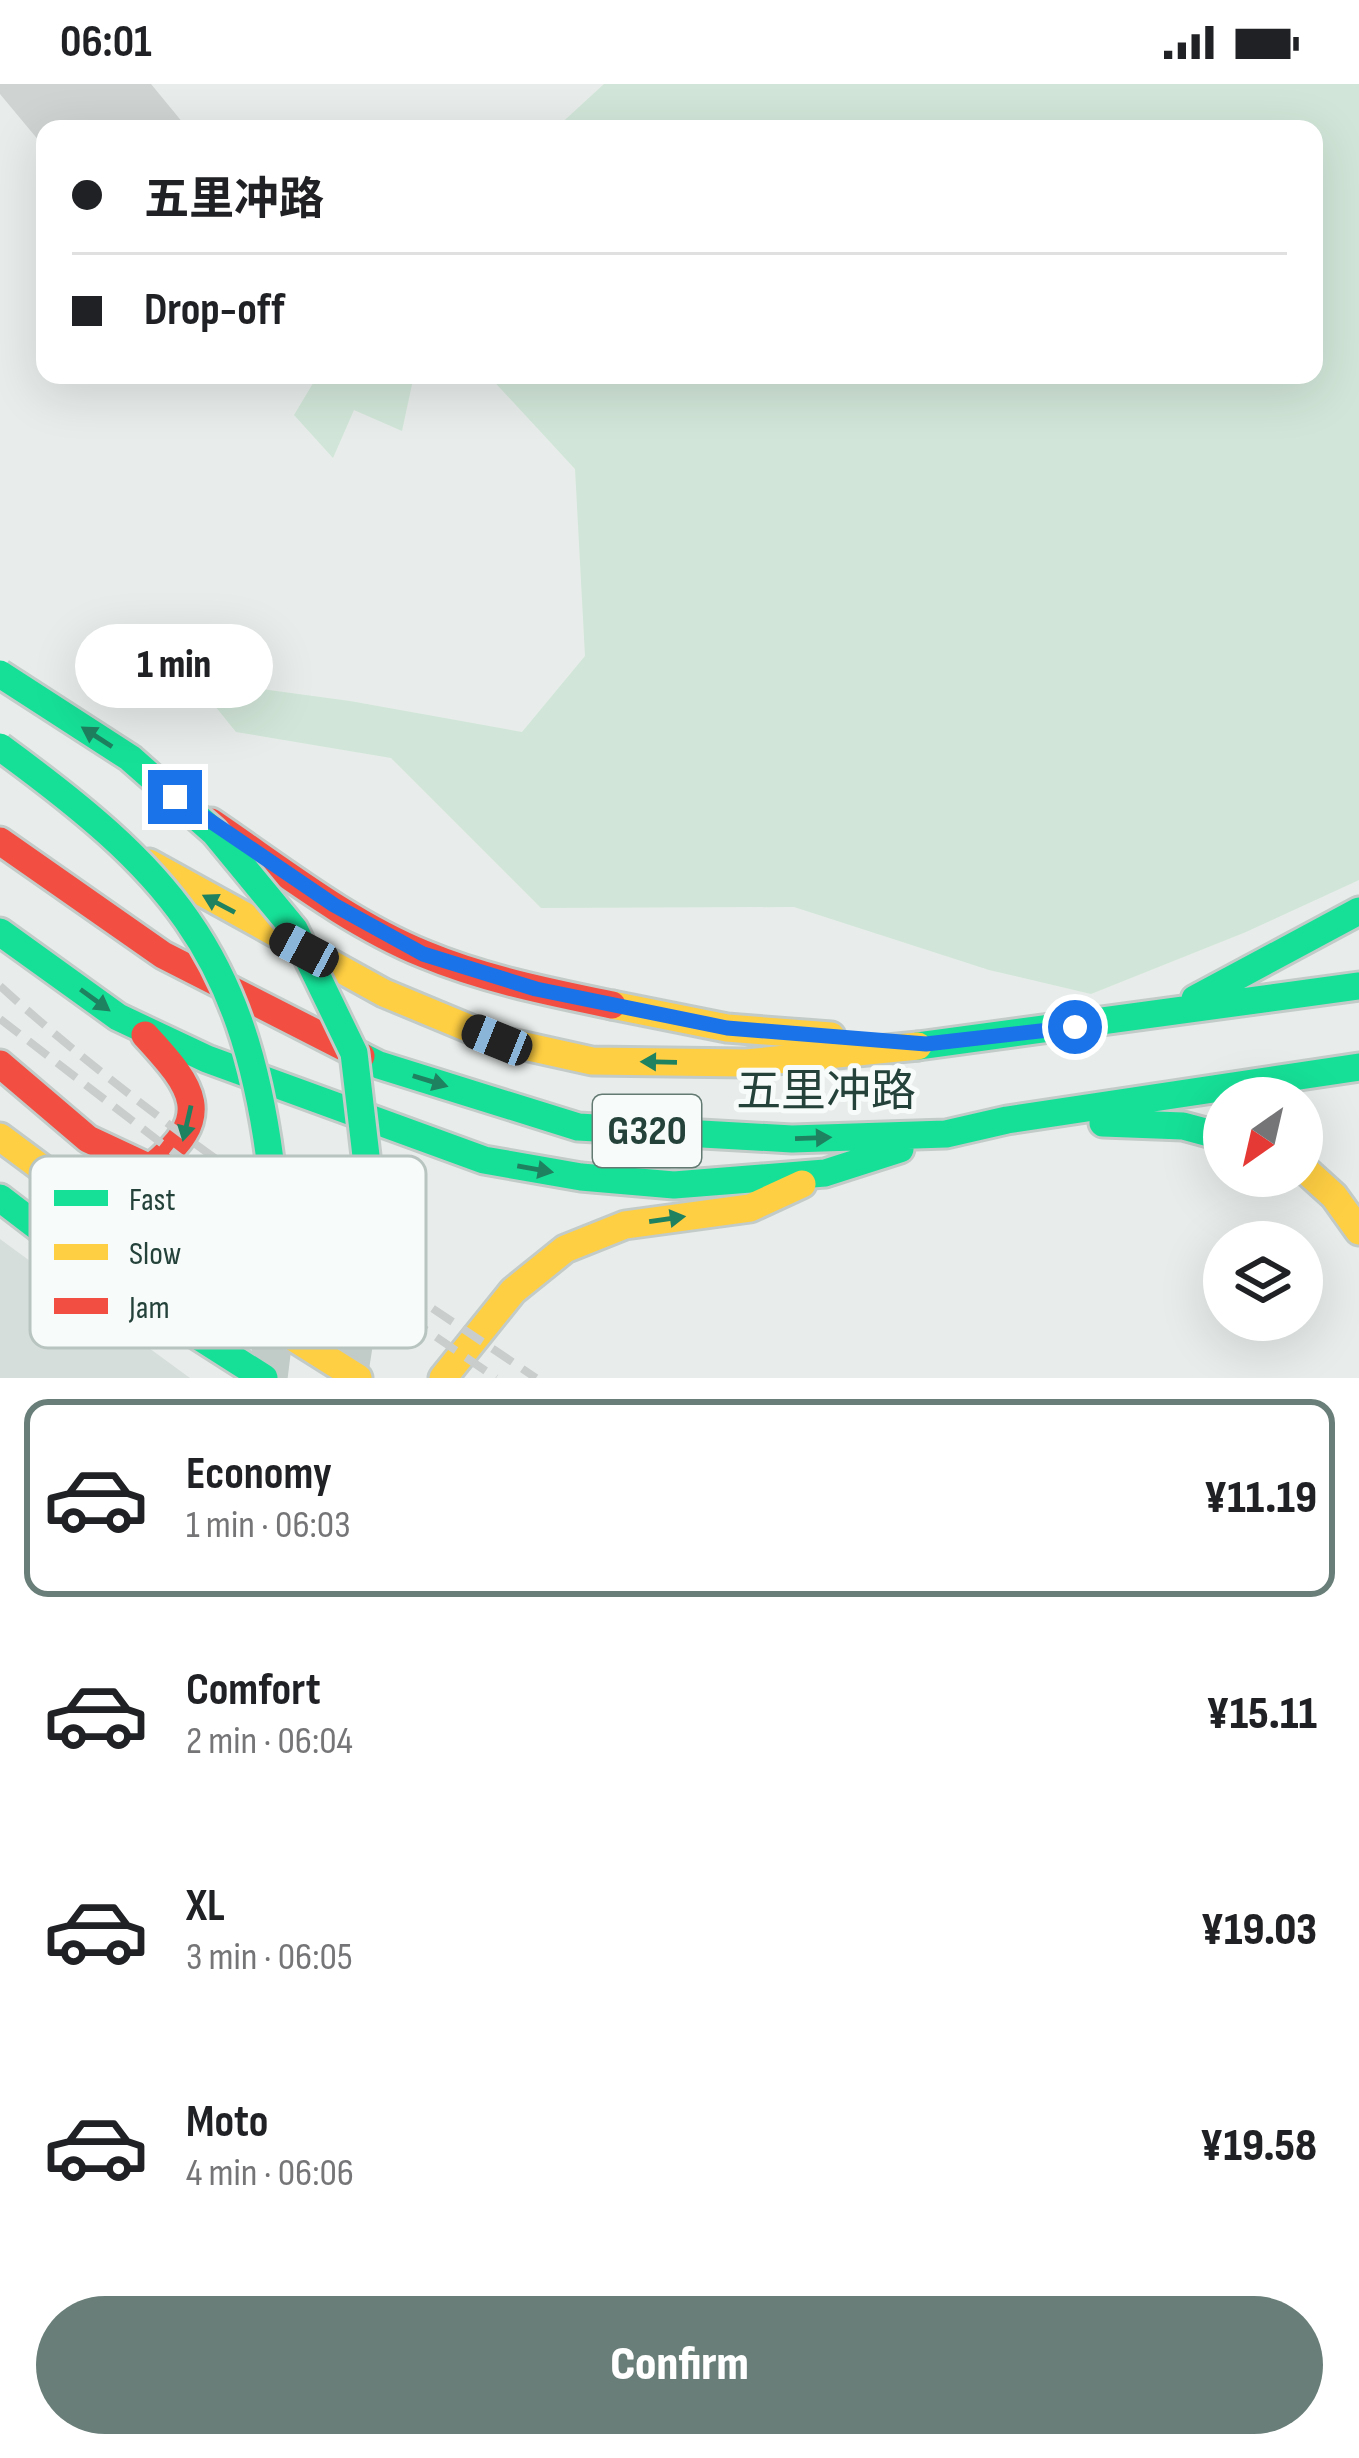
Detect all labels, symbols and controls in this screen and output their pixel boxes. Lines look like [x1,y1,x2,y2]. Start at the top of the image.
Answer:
text: 06:01 [60,15,152,70]
text: 五里冲路 [144,173,324,228]
text: Drop-off [144,283,285,338]
callout: 1 min [76,623,274,707]
text: 1 min [137,642,211,689]
one-way arrow [80,726,113,748]
route end [148,770,202,824]
one-way arrow [201,894,236,915]
car [264,917,344,983]
one-way arrow [79,988,111,1012]
route start [1048,1000,1102,1054]
car [457,1010,537,1070]
one-way arrow [639,1052,677,1071]
street label: 五里冲路 [736,1065,916,1120]
one-way arrow [412,1072,449,1091]
north arrow [1203,1077,1323,1197]
map controls [1203,1077,1323,1341]
road number: G320 [593,1095,701,1167]
one-way arrow [177,1105,196,1142]
one-way arrow [795,1129,833,1148]
legend [30,1156,426,1348]
one-way arrow [517,1160,555,1178]
text: Fast [129,1180,176,1220]
one-way arrow [649,1209,686,1228]
button: layers [1203,1221,1323,1341]
text: Slow [129,1234,181,1274]
text: Jam [128,1288,170,1328]
icon: car [42,1444,150,1552]
text: Economy [186,1447,332,1502]
text: ¥11.19 [1204,1471,1317,1526]
text: 1 min · 06:03 [186,1502,351,1549]
icon: car [42,1660,150,1768]
text: Comfort [186,1663,321,1718]
text: ¥15.11 [1206,1687,1317,1742]
text: 2 min · 06:04 [186,1718,353,1765]
icon: car [42,1876,150,1984]
text: XL [186,1879,225,1934]
text: ¥19.03 [1201,1903,1317,1958]
text: 3 min · 06:05 [186,1934,353,1981]
icon: car [42,2092,150,2200]
text: Moto [186,2095,268,2150]
text: ¥19.58 [1200,2119,1317,2174]
text: 4 min · 06:06 [186,2150,354,2197]
button: Confirm [36,2296,1323,2434]

